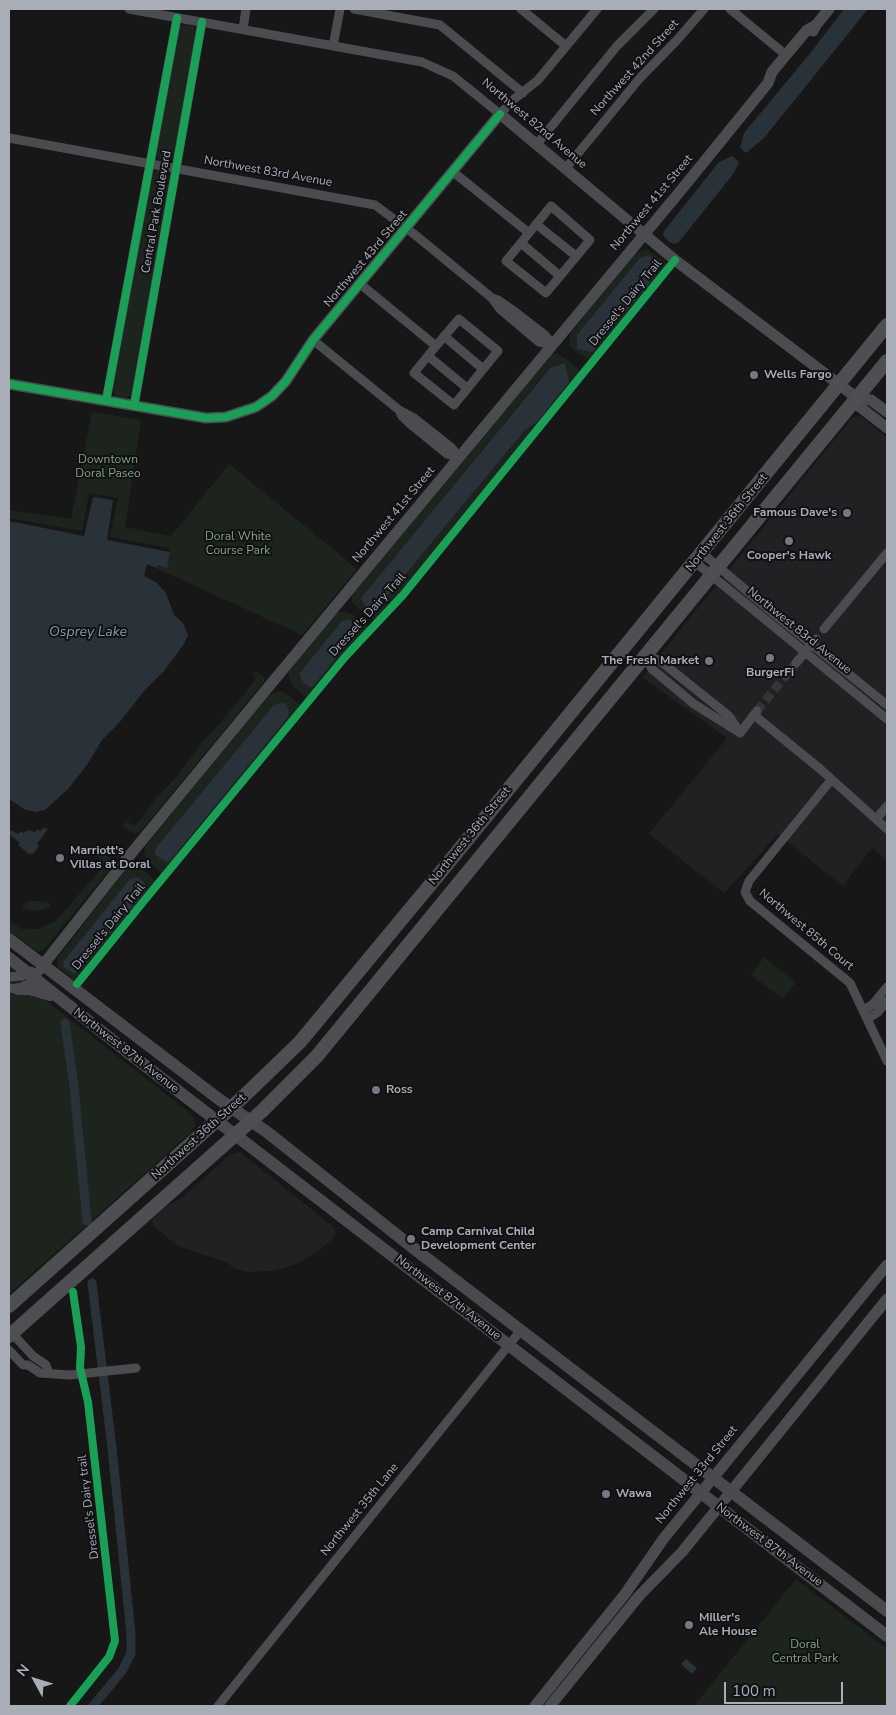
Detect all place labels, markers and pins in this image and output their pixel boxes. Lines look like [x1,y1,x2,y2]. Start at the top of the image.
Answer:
place label: Wells Fargo [764,368,832,382]
marker: Wells Fargo [748,369,760,381]
place label: Famous Dave's [753,506,837,520]
marker: Famous Dave's [841,507,853,519]
marker: Cooper's Hawk [783,535,795,547]
place label: Cooper's Hawk [747,549,831,563]
marker: BurgerFi [764,652,776,664]
place label: The Fresh Market [602,654,699,668]
marker: The Fresh Market [703,655,715,667]
place label: BurgerFi [746,666,794,680]
place label: Marriott's Villas at Doral [70,844,150,872]
marker: Marriott's Villas at Doral [54,852,66,864]
place label: Ross [386,1083,413,1097]
marker: Ross [370,1084,382,1096]
place label: Camp Carnival Child Development Center [421,1225,536,1253]
marker: Camp Carnival Child Development Center [405,1233,417,1245]
place label: Wawa [616,1487,652,1501]
marker: Wawa [600,1488,612,1500]
place label: Miller's Ale House [699,1611,757,1639]
marker: Miller's Ale House [683,1619,695,1631]

